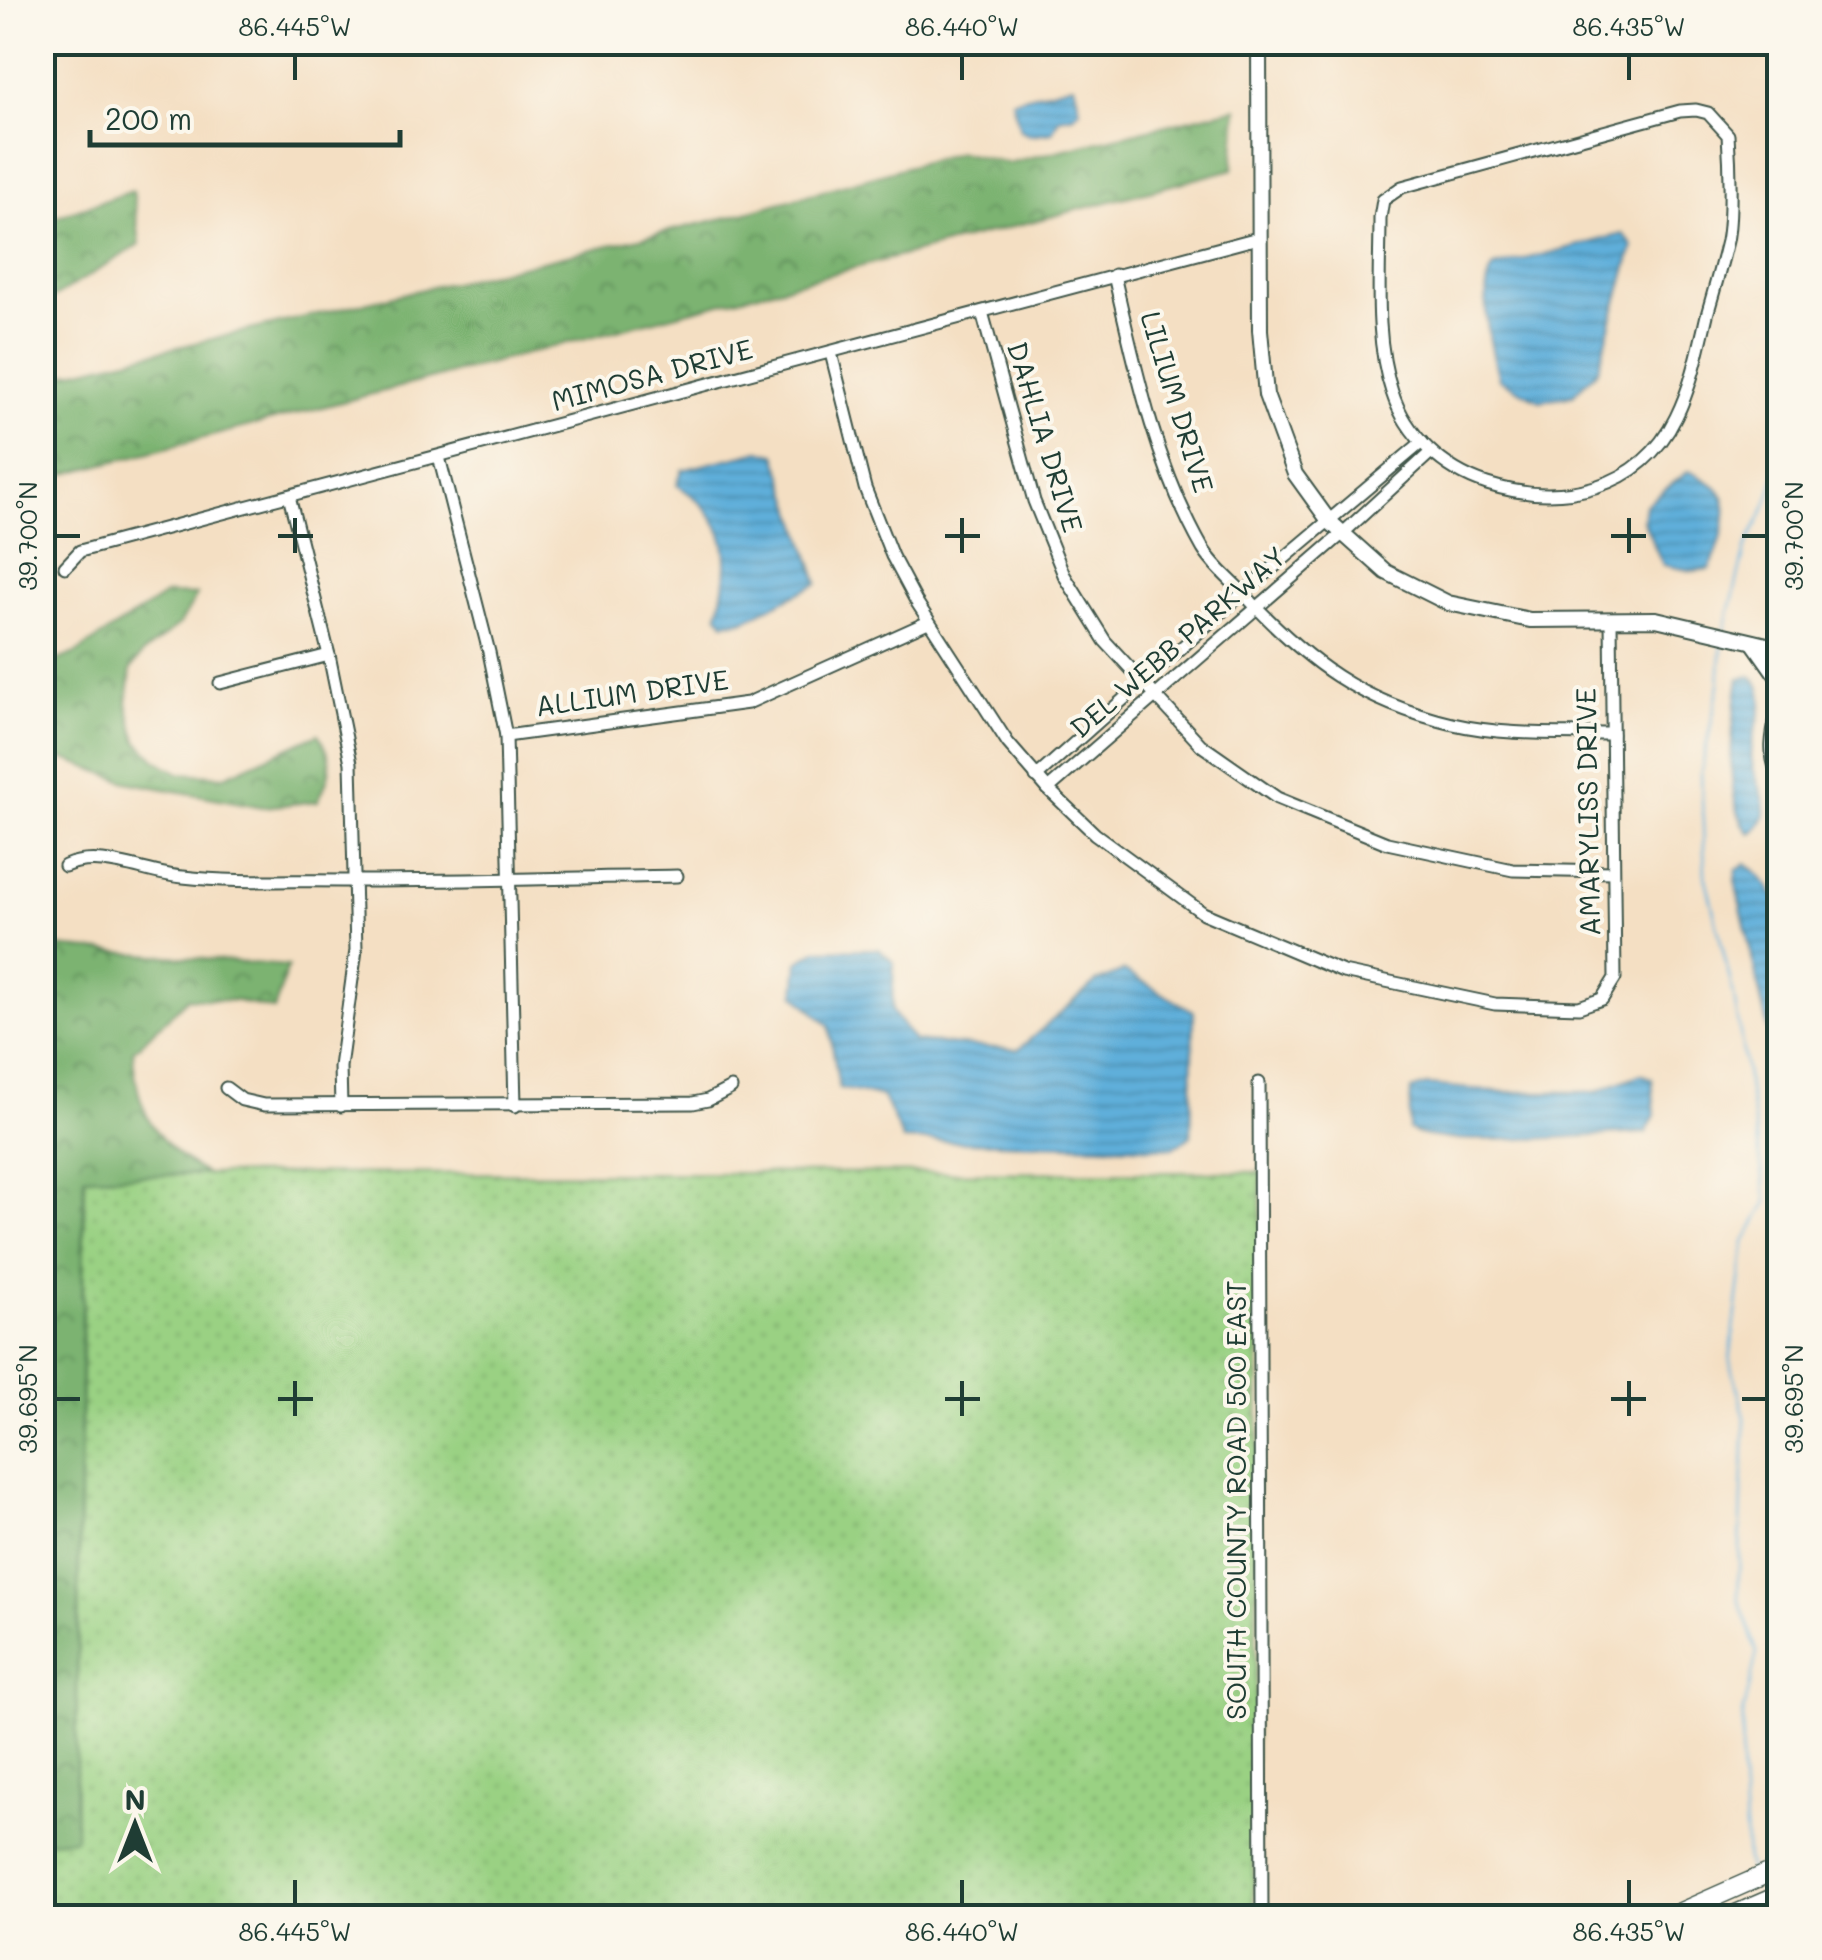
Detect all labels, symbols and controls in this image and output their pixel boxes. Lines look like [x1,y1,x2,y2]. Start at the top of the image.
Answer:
text: 86.445°W [238,10,352,42]
text: 86.440°W [905,10,1019,42]
text: 86.435°W [1572,10,1686,42]
scale bar [90,85,400,147]
text: 200 m [105,98,192,138]
street label: LILIUM DRIVE [1133,307,1223,497]
street label: MIMOSA DRIVE [547,330,756,418]
street label: DAHLIA DRIVE [1000,337,1092,536]
text: 39.700°N [11,481,43,591]
text: 39.700°N [1777,481,1809,591]
street label: DEL WEBB PARKWAY [1062,538,1293,745]
street label: ALLIUM DRIVE [533,661,731,723]
street label: AMARYLISS DRIVE [1567,688,1607,936]
street label: SOUTH COUNTY ROAD 500 EAST [1217,1280,1253,1720]
text: 39.695°N [11,1344,43,1454]
text: 39.695°N [1777,1344,1809,1454]
north arrow [85,1775,185,1875]
text: N [124,1781,146,1817]
text: 86.445°W [238,1915,352,1947]
text: 86.440°W [905,1915,1019,1947]
text: 86.435°W [1572,1915,1686,1947]

